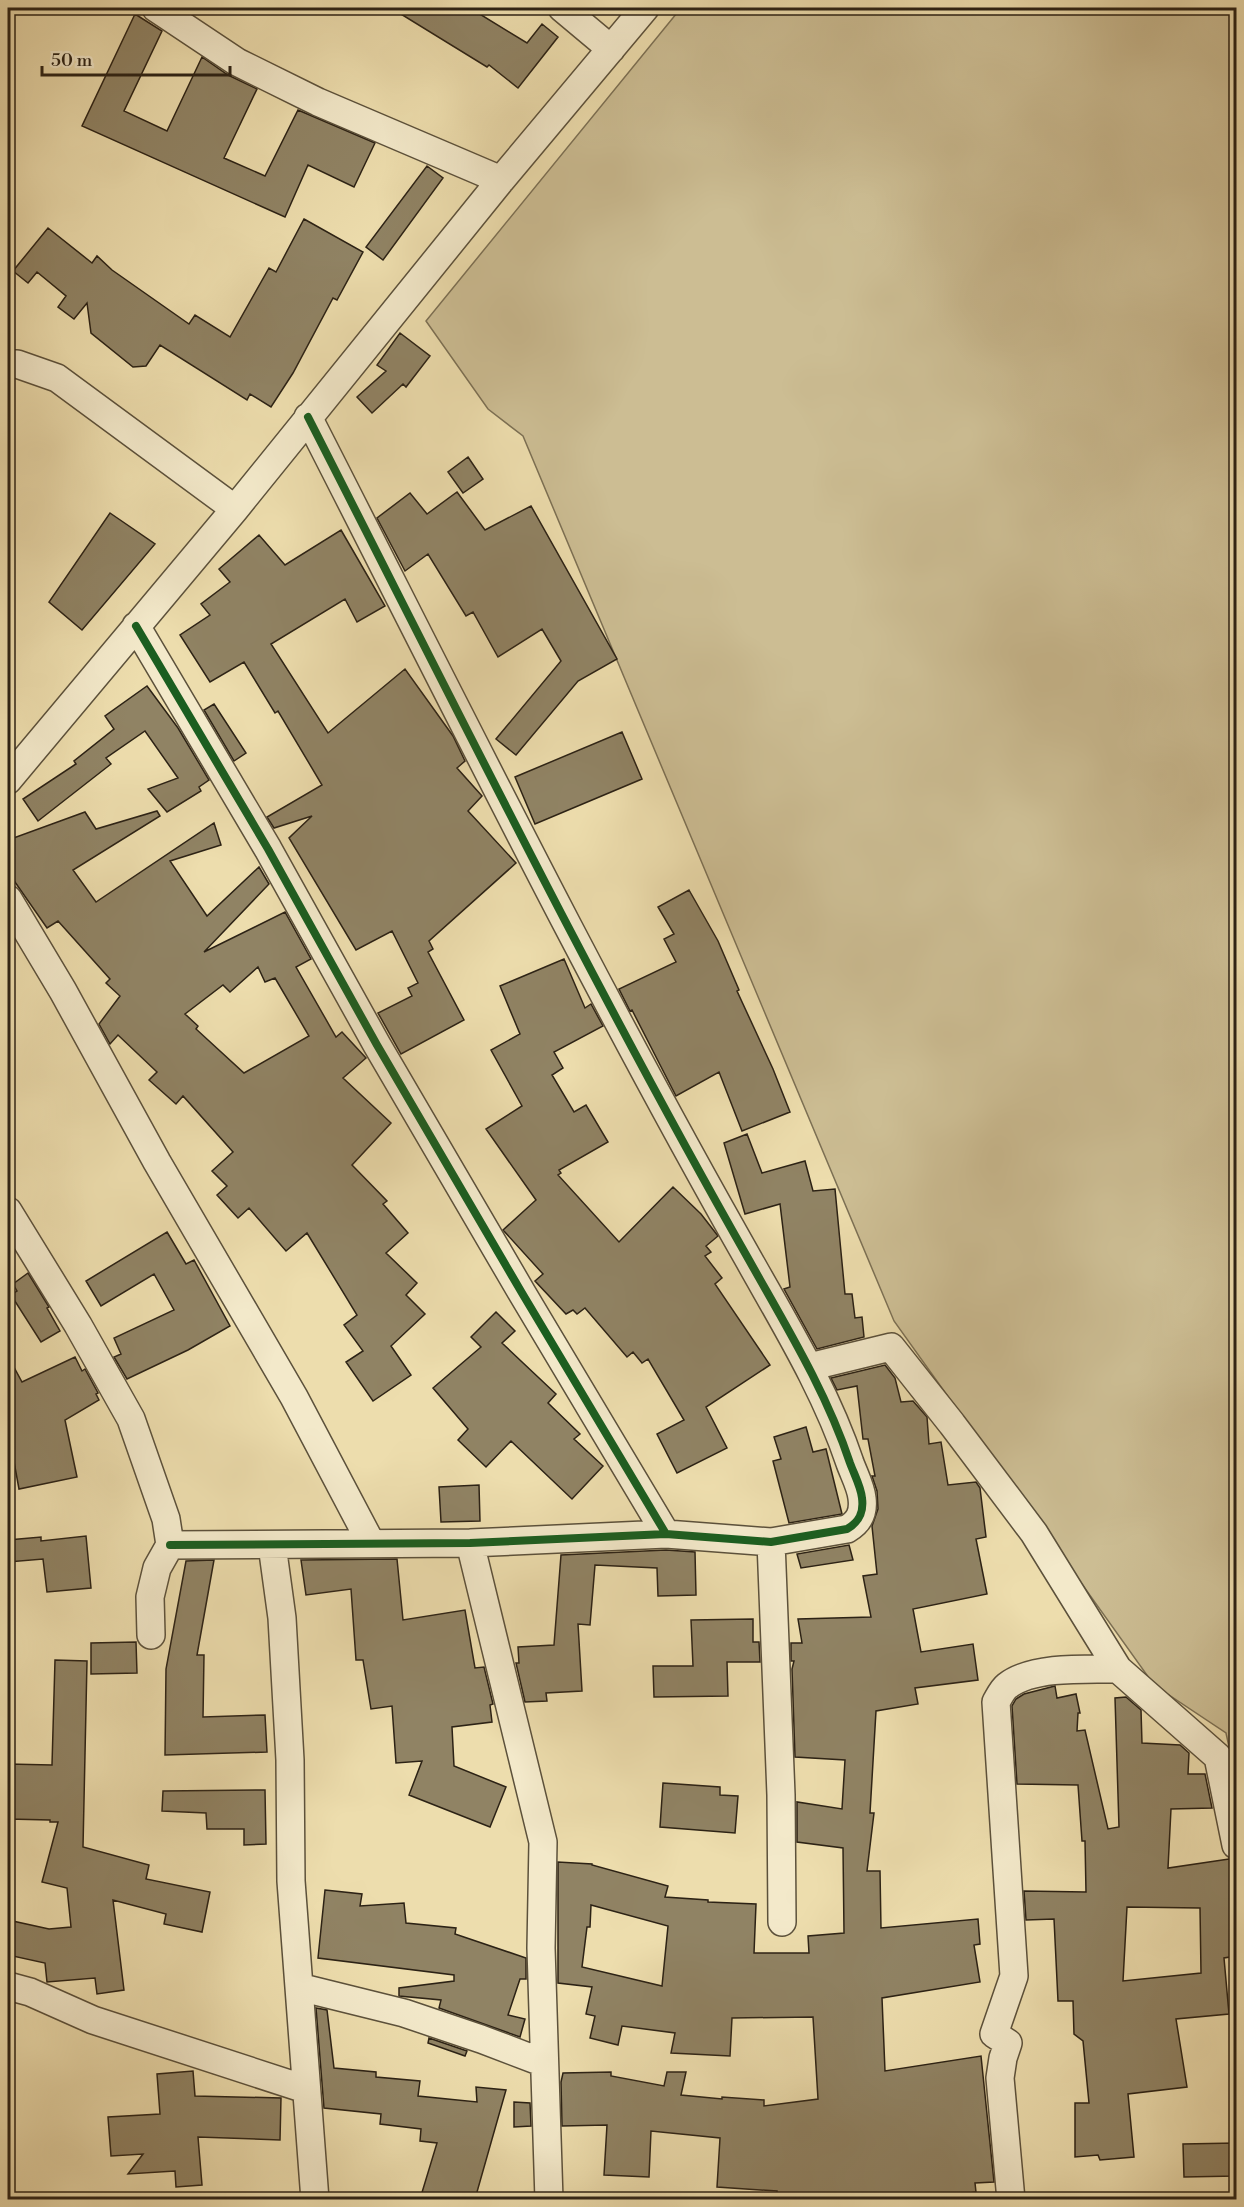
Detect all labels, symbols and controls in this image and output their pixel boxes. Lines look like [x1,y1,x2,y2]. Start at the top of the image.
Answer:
scale bar [42,39,230,77]
text: 50 m [51,49,93,72]

